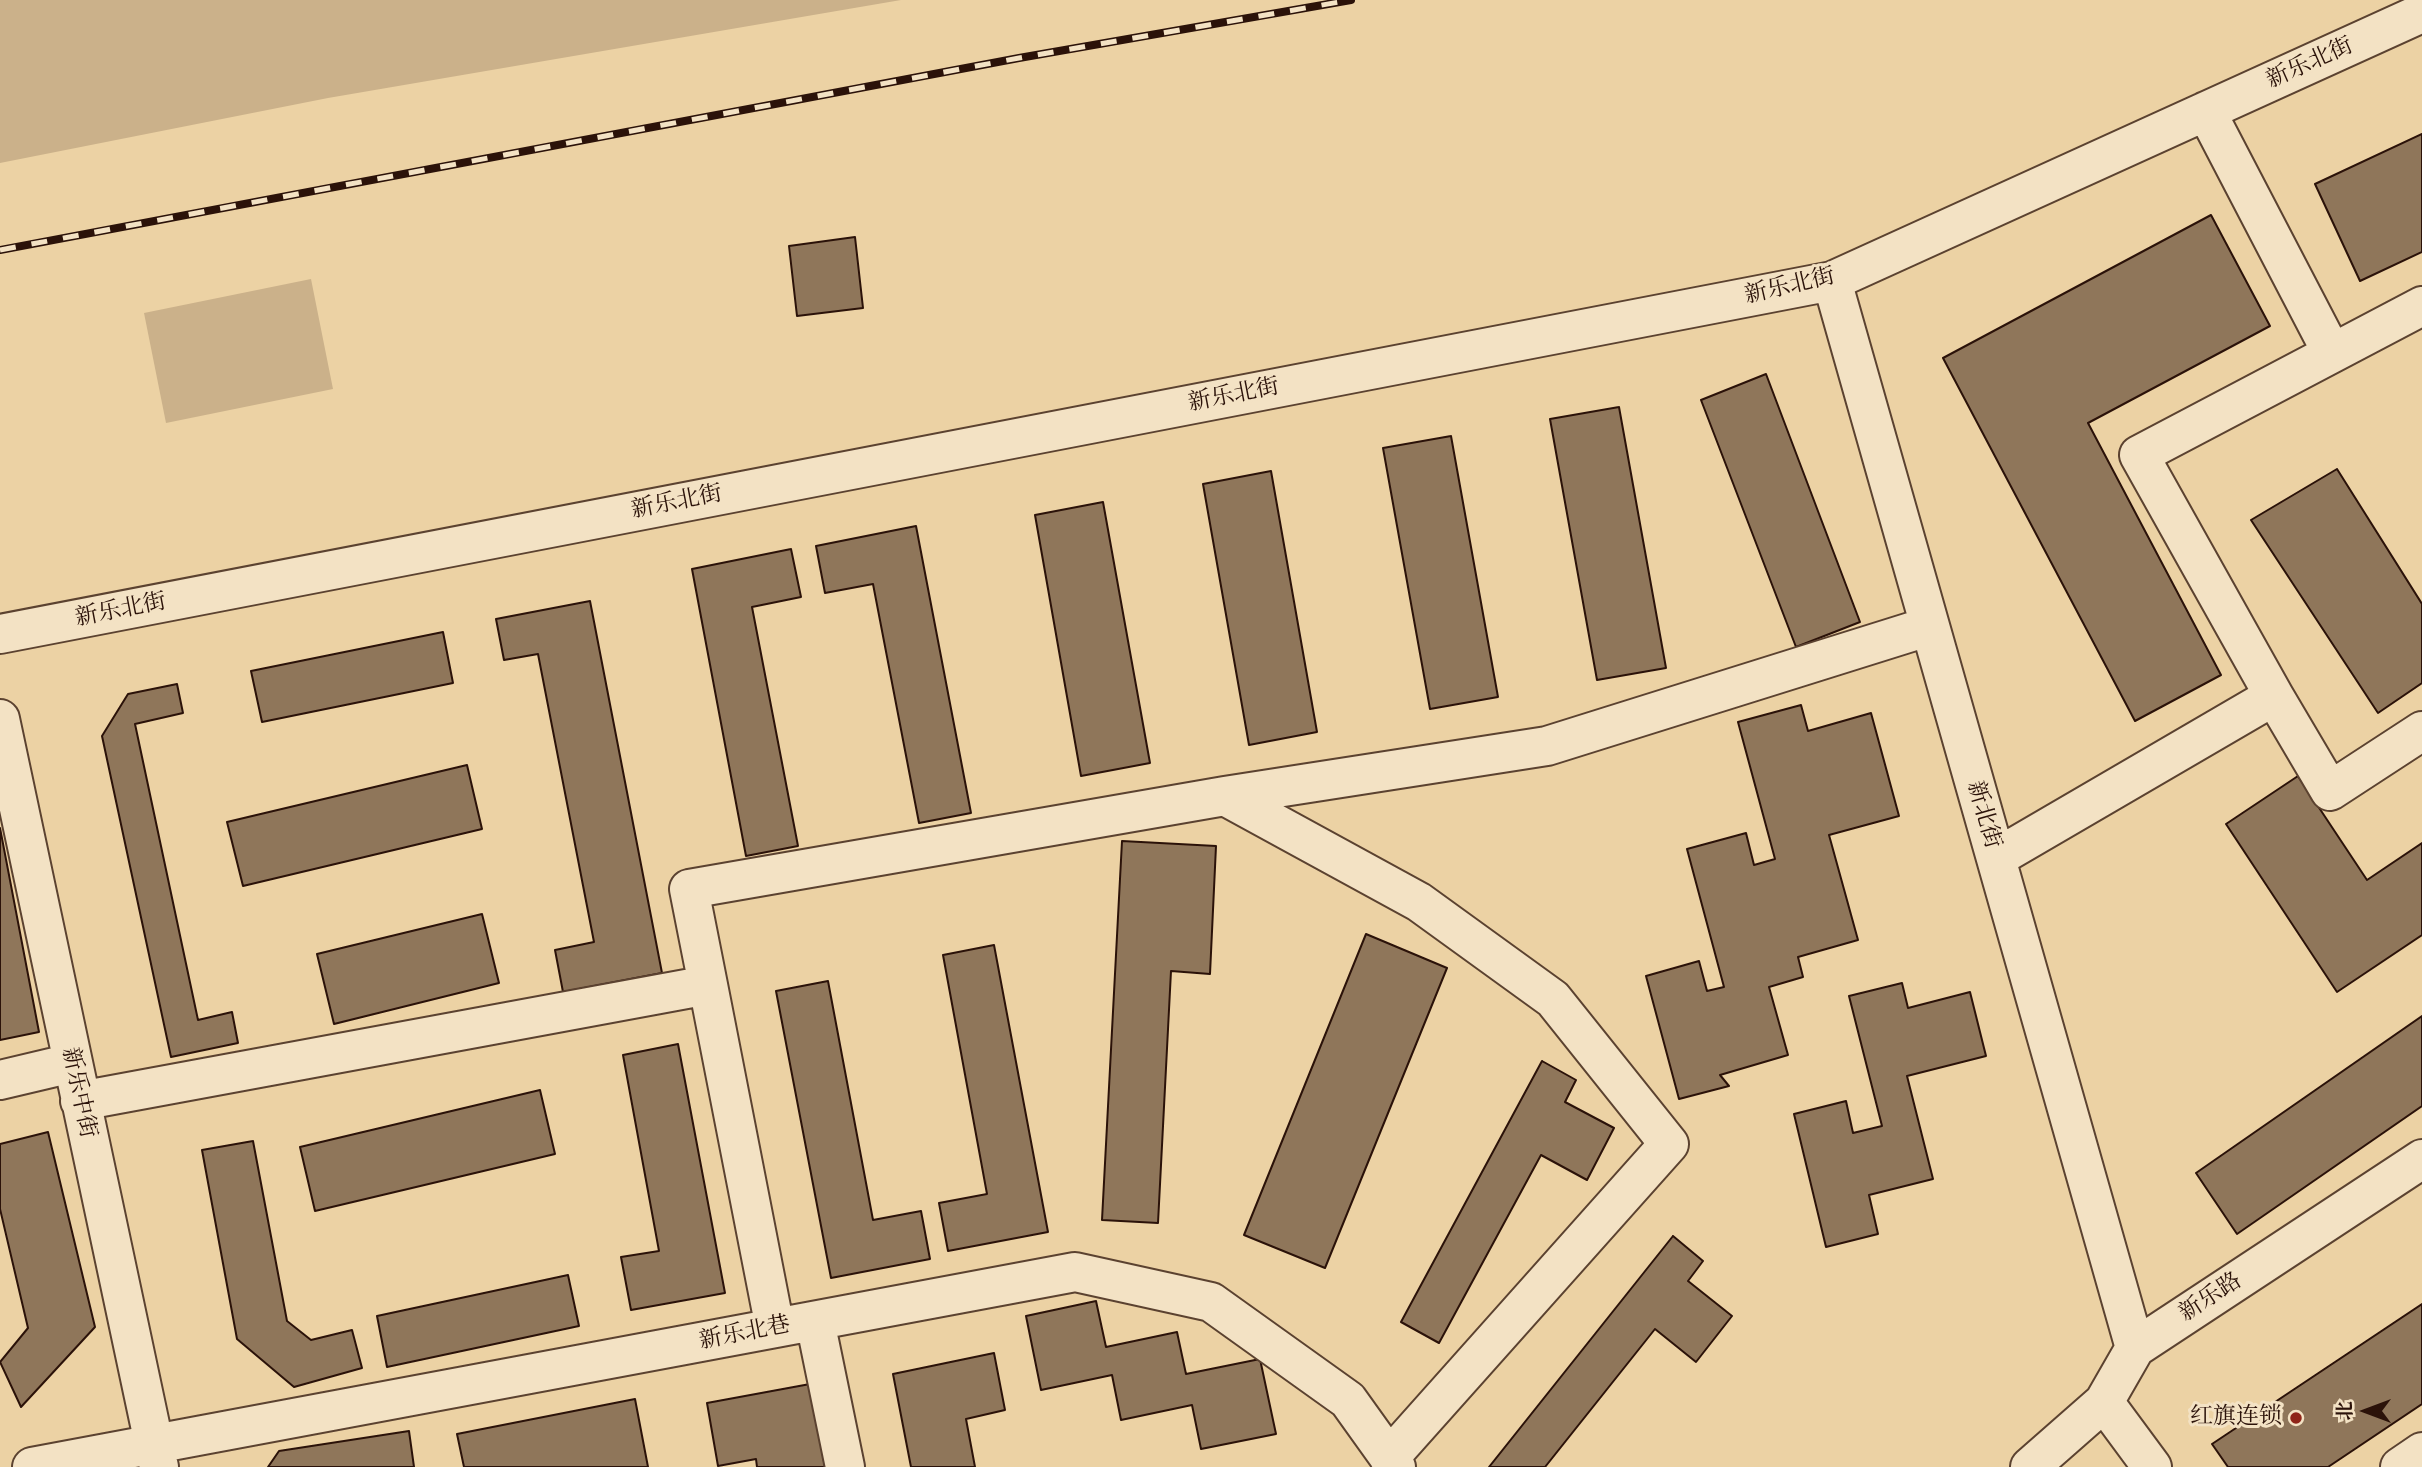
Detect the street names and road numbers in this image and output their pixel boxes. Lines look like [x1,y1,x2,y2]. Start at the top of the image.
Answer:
street label: 新乐北街 [2262,33,2358,95]
street label: 新乐北街 [1742,263,1838,311]
street label: 新乐北街 [1186,374,1282,418]
street label: 新乐北街 [629,481,725,525]
street label: 新乐北街 [73,589,169,633]
street label: 新北街 [1960,778,2006,852]
street label: 新乐中街 [55,1045,101,1141]
street label: 新乐路 [2175,1268,2247,1328]
street label: 新乐北巷 [697,1312,793,1356]

